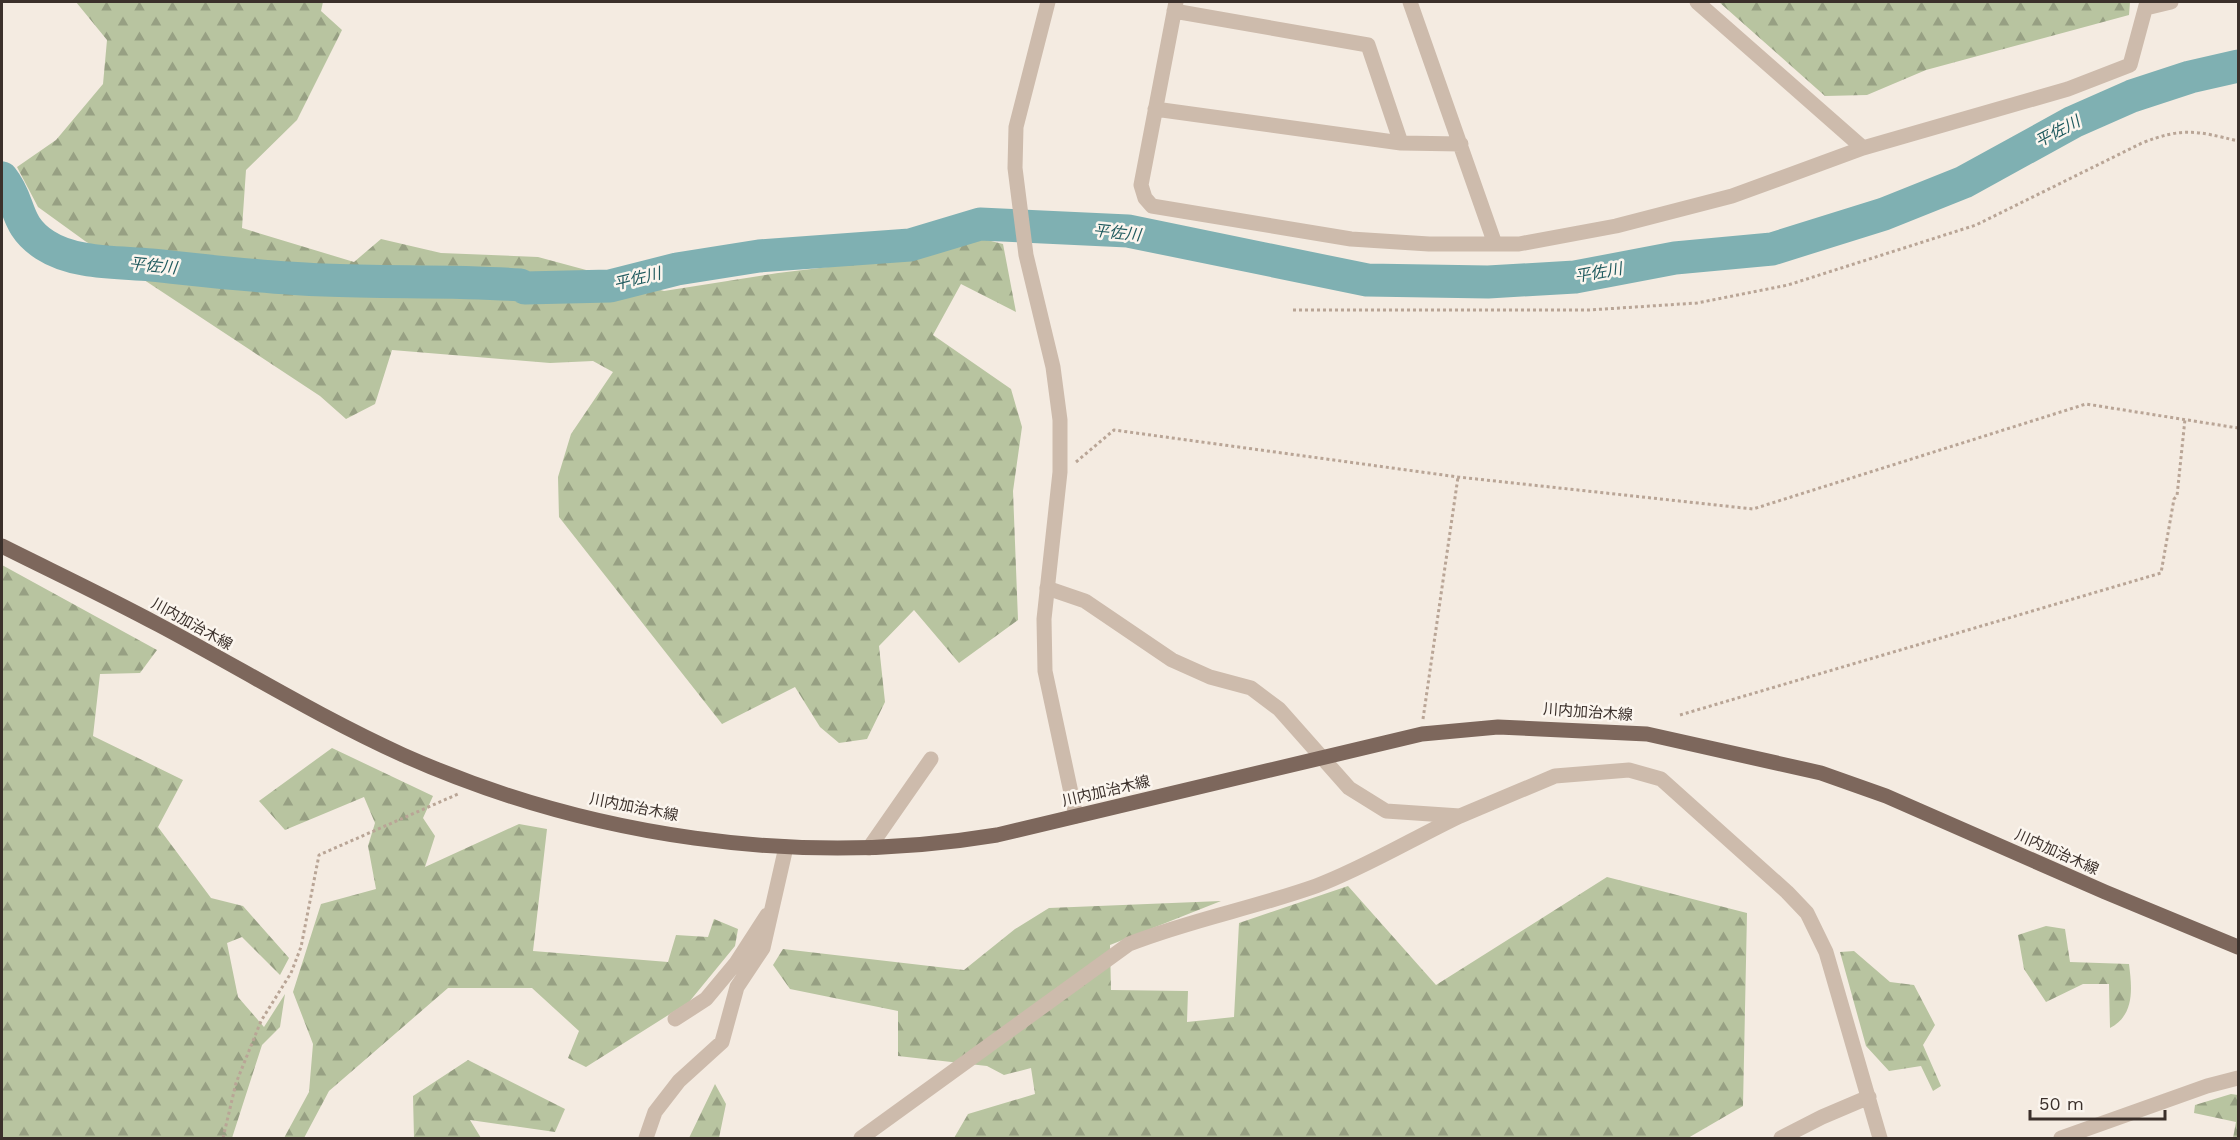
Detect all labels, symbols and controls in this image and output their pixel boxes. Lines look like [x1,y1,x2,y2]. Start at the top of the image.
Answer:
water label: 平佐川 [2032,111,2085,151]
water label: 平佐川 [1092,221,1144,245]
water label: 平佐川 [128,254,180,278]
water label: 平佐川 [1573,259,1625,286]
water label: 平佐川 [612,263,665,294]
street label: 川内加治木線 [148,594,236,654]
street label: 川内加治木線 [1542,700,1634,724]
street label: 川内加治木線 [1060,772,1152,810]
street label: 川内加治木線 [588,790,680,824]
street label: 川内加治木線 [2012,825,2102,879]
scale bar [2030,1083,2165,1121]
text: 50 m [2039,1093,2084,1114]

